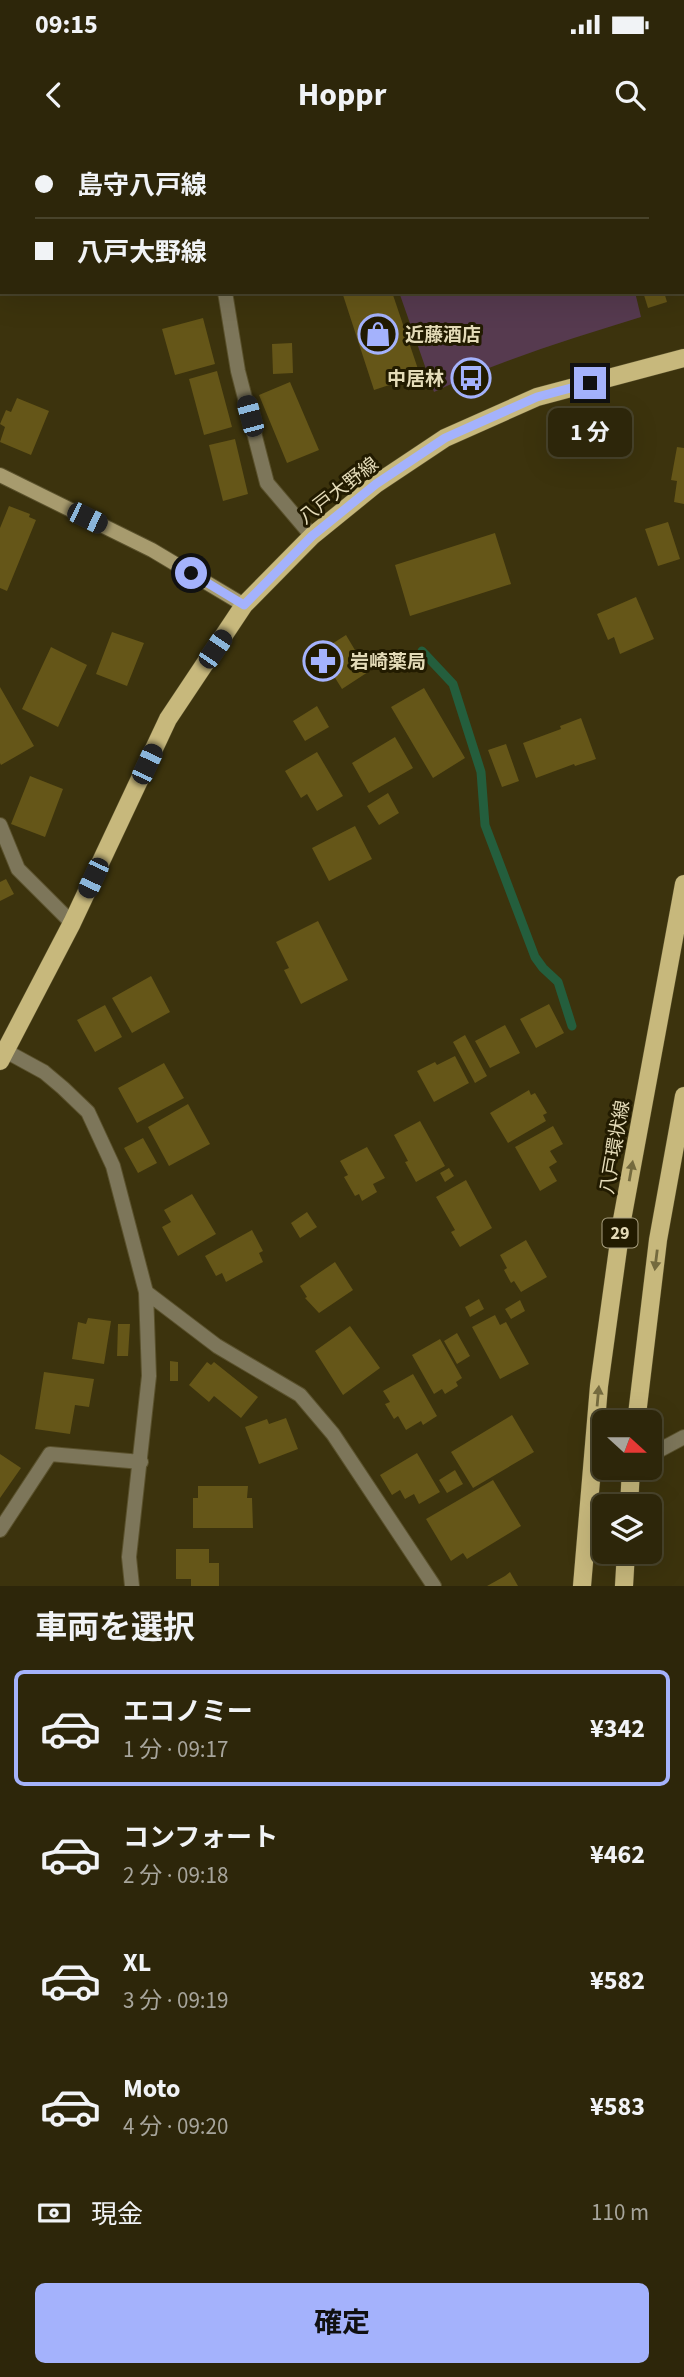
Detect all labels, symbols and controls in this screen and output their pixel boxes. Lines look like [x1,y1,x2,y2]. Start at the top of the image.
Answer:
text: 09:15 [35,6,98,43]
text: Hoppr [298,72,386,118]
icon: back [35,76,73,114]
icon: search [611,76,649,114]
text: 島守八戸線 [77,167,207,204]
text: 八戸大野線 [77,234,207,271]
shop icon: 近藤酒店 [357,313,399,355]
place label: 近藤酒店 [405,322,481,349]
bus stop icon: 中居林 [450,357,492,399]
place label: 中居林 [387,366,444,393]
route end [574,367,606,399]
car [235,393,266,439]
callout: 1 分 [548,408,632,456]
text: 1 分 [570,416,610,449]
street label: 八戸大野線 [293,451,385,531]
car [64,499,111,537]
route start [175,557,207,589]
car [195,626,236,672]
pharmacy icon: 岩崎薬局 [302,640,344,682]
place label: 岩崎薬局 [350,649,426,676]
car [129,741,166,787]
car [75,855,112,901]
street label: 八戸環状線 [594,1098,637,1196]
one-way arrow [626,1160,637,1182]
road number: 29 [602,1218,638,1248]
one-way arrow [650,1249,661,1271]
one-way arrow [593,1385,604,1407]
north arrow [592,1410,662,1480]
map controls [592,1410,662,1564]
button: layers [592,1494,662,1564]
text: 車両を選択 [35,1605,195,1651]
text: エコノミー [123,1693,253,1730]
icon: car [39,1697,102,1760]
text: ¥342 [590,1710,645,1747]
text: 1 分 · 09:17 [123,1733,228,1766]
text: コンフォート [123,1819,278,1856]
icon: car [39,1823,102,1886]
text: ¥462 [590,1836,645,1873]
text: 2 分 · 09:18 [123,1859,228,1892]
text: XL [123,1944,151,1981]
icon: car [39,1949,102,2012]
text: ¥582 [590,1962,645,1999]
text: 3 分 · 09:19 [123,1984,228,2017]
text: Moto [123,2070,180,2107]
icon: car [39,2075,102,2138]
text: ¥583 [590,2088,645,2125]
text: 4 分 · 09:20 [123,2110,228,2143]
icon: cash [35,2194,73,2232]
text: 現金 [91,2196,143,2233]
text: 110 m [591,2196,649,2229]
button: 確定 [35,2283,649,2363]

